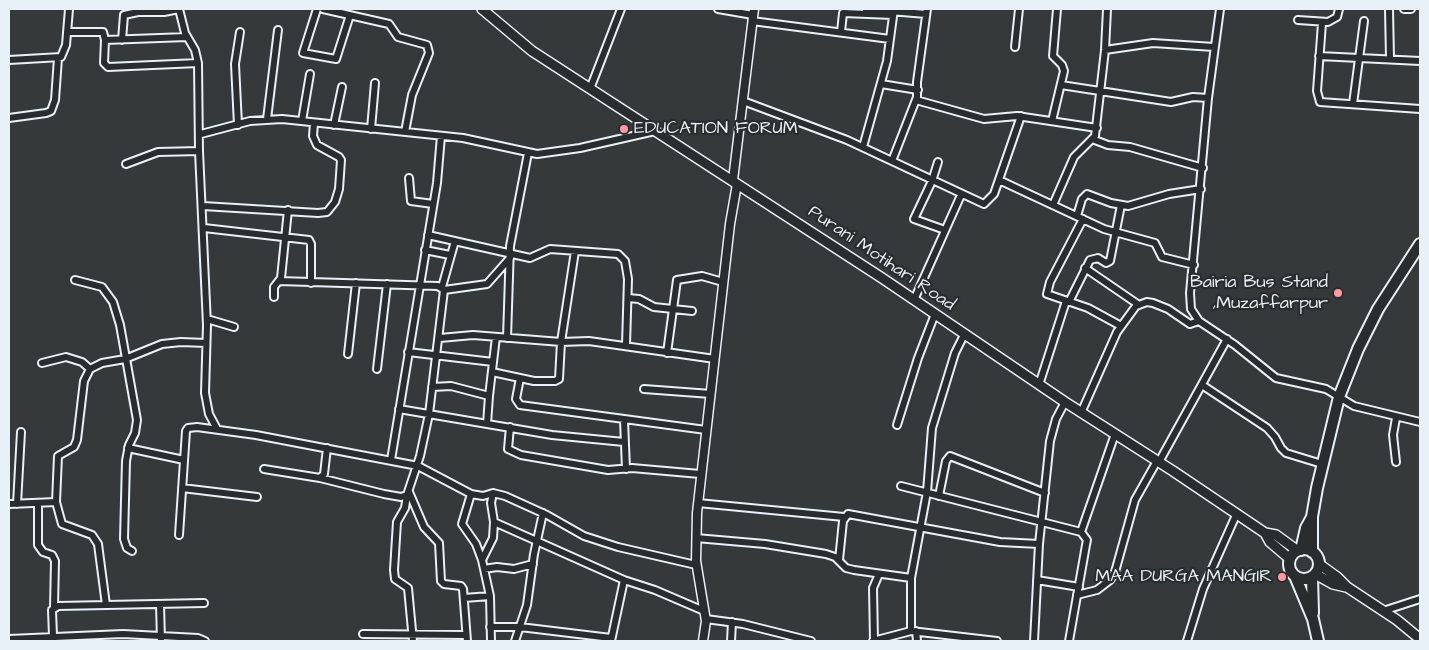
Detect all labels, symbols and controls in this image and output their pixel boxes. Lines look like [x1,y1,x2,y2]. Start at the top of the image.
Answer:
place label: EDUCATION FORUM [634,118,798,140]
marker: EDUCATION FORUM [618,123,630,135]
street label: Purani Motihari Road [803,202,959,316]
place label: Bairia Bus Stand ,Muzaffarpur [1190,272,1328,314]
marker: Bairia Bus Stand ,Muzaffarpur [1332,287,1344,299]
place label: MAA DURGA MANGIR [1095,566,1272,588]
marker: MAA DURGA MANGIR [1276,571,1288,583]

